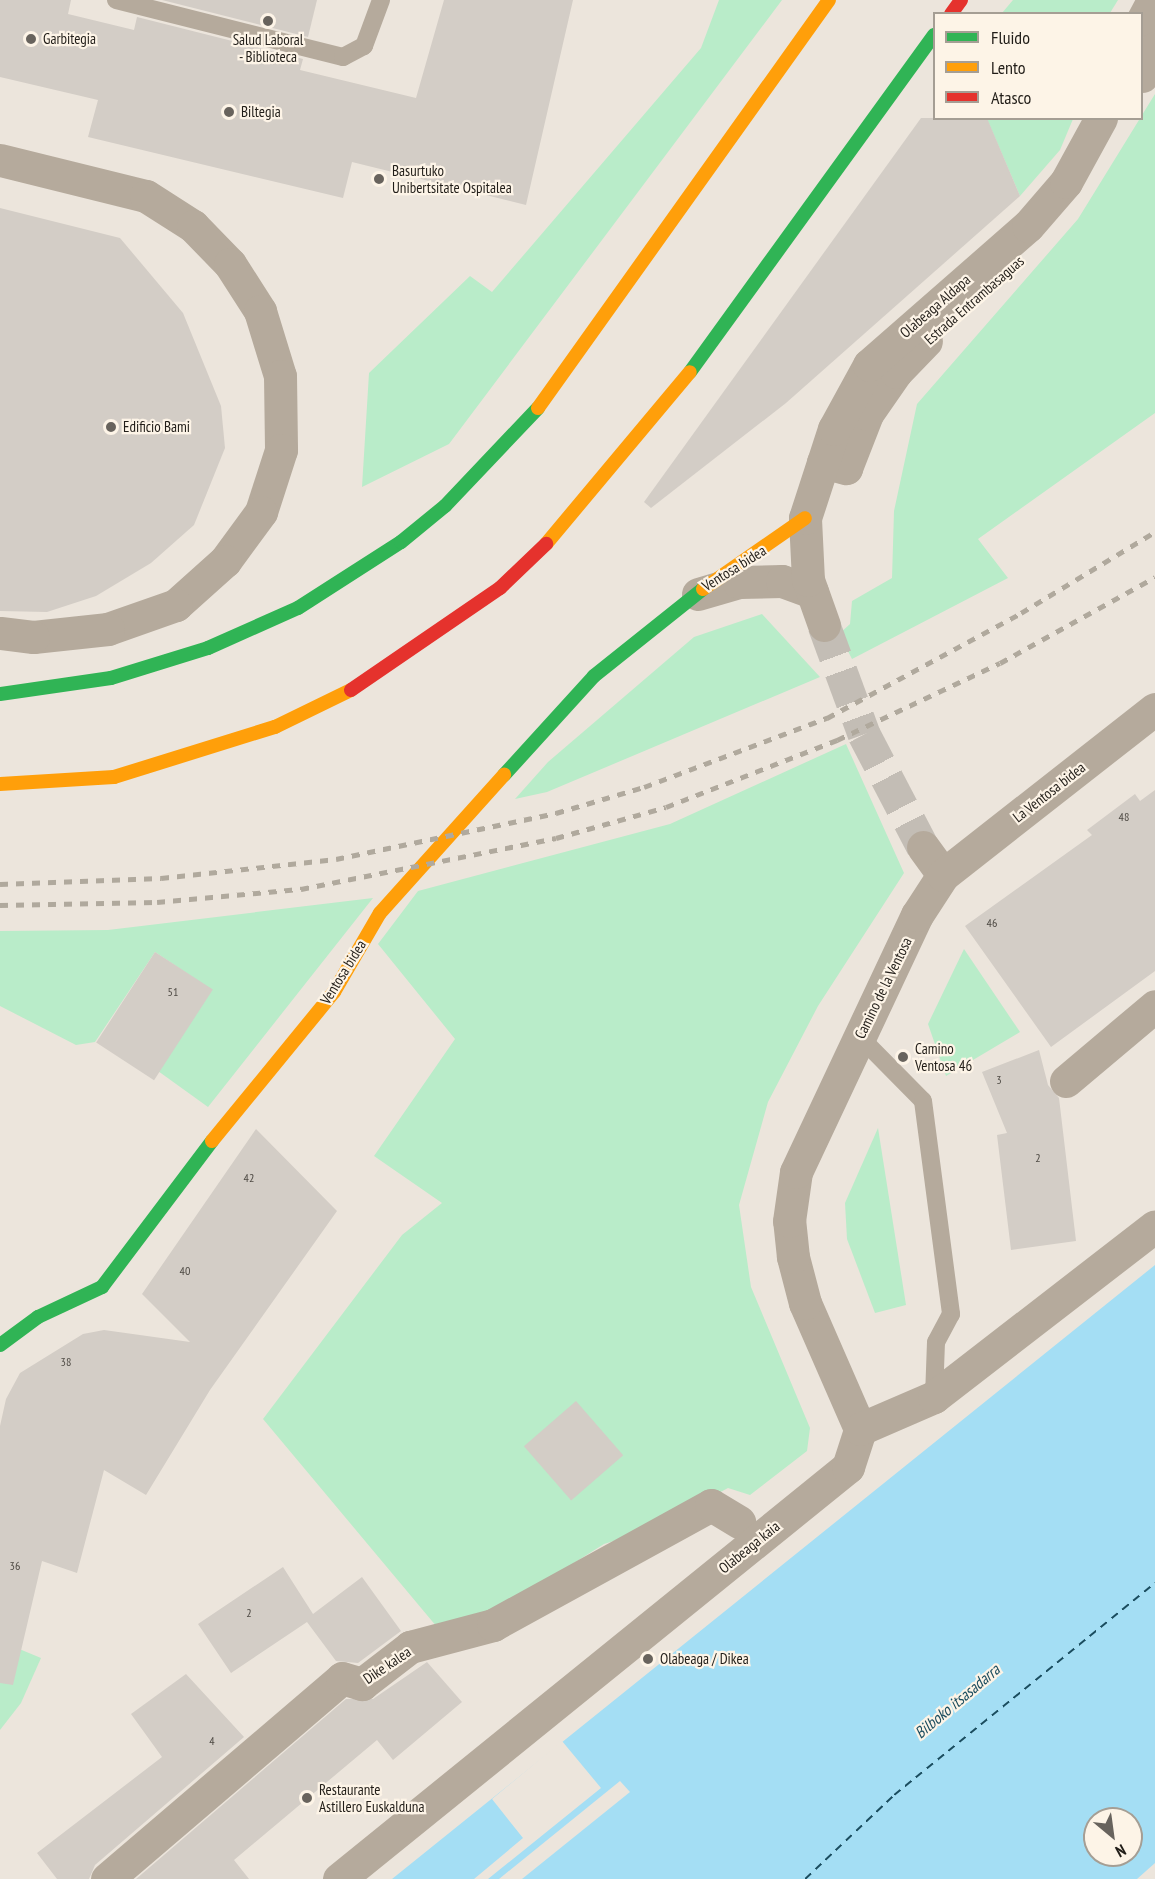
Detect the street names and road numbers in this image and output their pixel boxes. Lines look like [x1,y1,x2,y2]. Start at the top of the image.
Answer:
street label: Estrada Entrambasaguas [921,252,1027,348]
street label: Olabeaga Aldapa [896,270,974,342]
street label: Ventosa bidea [699,541,769,595]
street label: La Ventosa bidea [1009,758,1089,826]
street label: Camino de la Ventosa [851,934,915,1042]
street label: Ventosa bidea [316,937,370,1007]
street label: Olabeaga kaia [715,1517,783,1577]
street label: Dike kalea [360,1643,414,1687]

